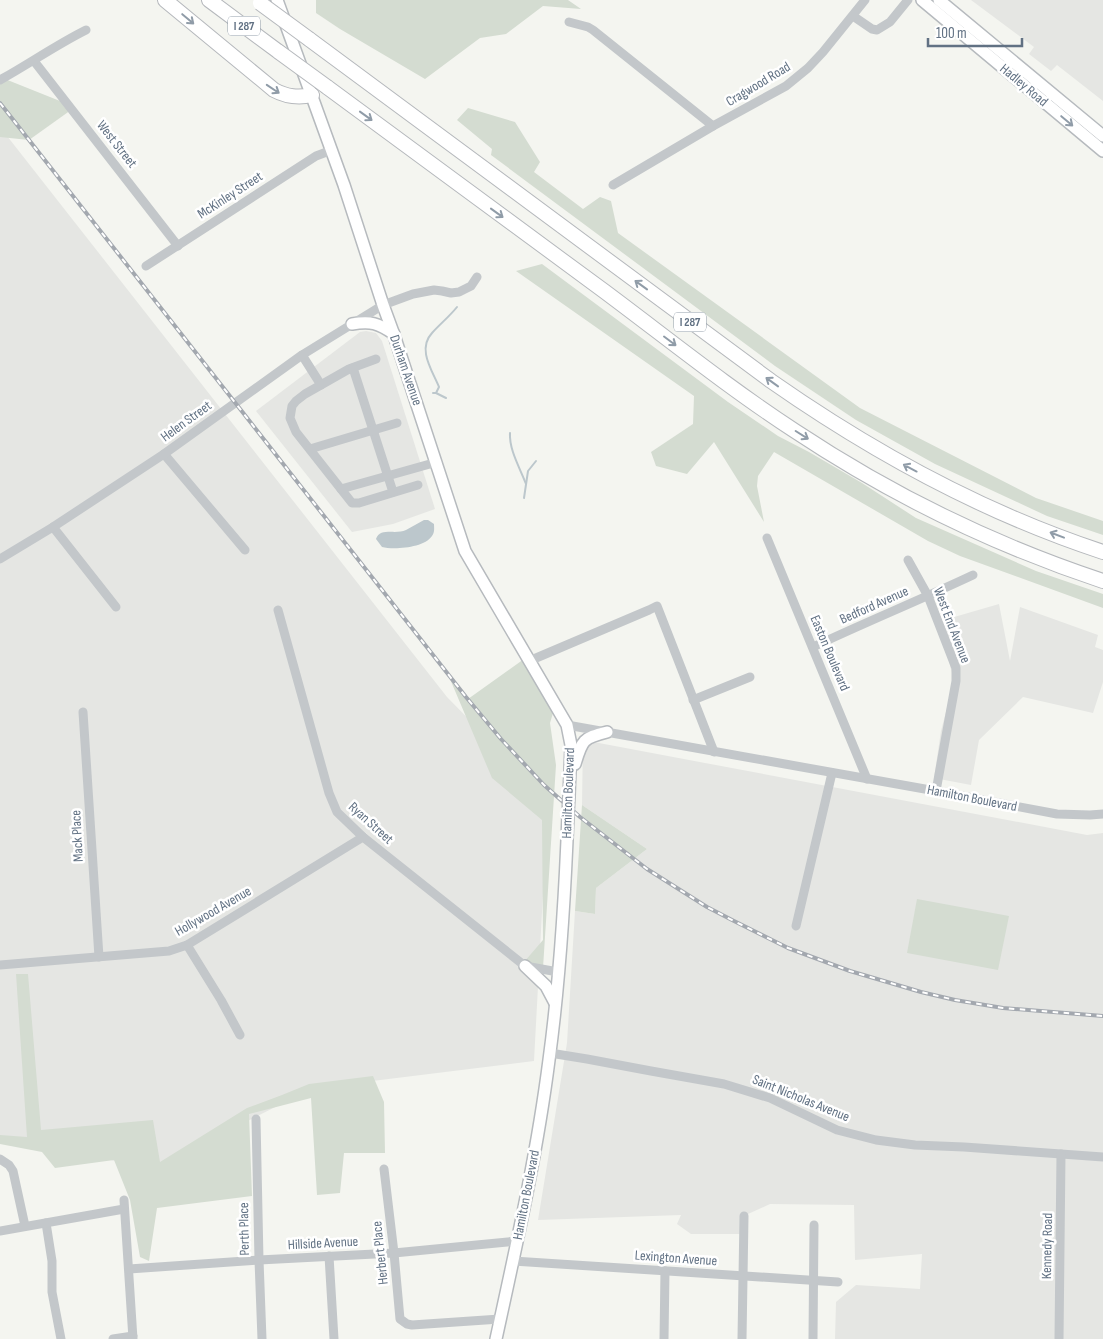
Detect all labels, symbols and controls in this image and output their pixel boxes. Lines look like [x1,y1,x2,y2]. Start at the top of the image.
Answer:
one-way arrow [181,13,194,24]
scale bar [928,15,1022,47]
road number: I 287 [228,16,260,36]
text: 100 m [936,24,967,43]
street label: Cragwood Road [723,58,793,110]
street label: Hadley Road [997,60,1052,110]
one-way arrow [265,84,279,94]
one-way arrow [359,111,373,121]
one-way arrow [1060,115,1073,126]
street label: West Street [93,117,141,171]
street label: McKinley Street [194,168,266,222]
one-way arrow [490,208,504,218]
one-way arrow [634,280,648,290]
road number: I 287 [674,313,706,332]
street label: Durham Avenue [386,332,426,408]
one-way arrow [663,336,677,346]
one-way arrow [766,376,779,387]
street label: Helen Street [157,397,215,445]
one-way arrow [795,430,809,441]
one-way arrow [902,463,917,473]
one-way arrow [1050,530,1065,539]
street label: Bedford Avenue [837,582,911,628]
street label: West End Avenue [930,585,974,665]
street label: Easton Boulevard [806,613,854,693]
street label: Hamilton Boulevard [558,747,578,839]
street label: Hamilton Boulevard [926,781,1019,815]
street label: Ryan Street [345,798,397,848]
street label: Mack Place [67,810,87,862]
street label: Hollywood Avenue [172,882,254,940]
street label: Saint Nicholas Avenue [750,1071,852,1125]
street label: Hamilton Boulevard [509,1148,543,1241]
street label: Perth Place [235,1202,253,1256]
street label: Kennedy Road [1038,1213,1056,1279]
street label: Herbert Place [368,1220,392,1286]
street label: Hillside Avenue [287,1233,359,1253]
street label: Lexington Avenue [634,1247,718,1269]

